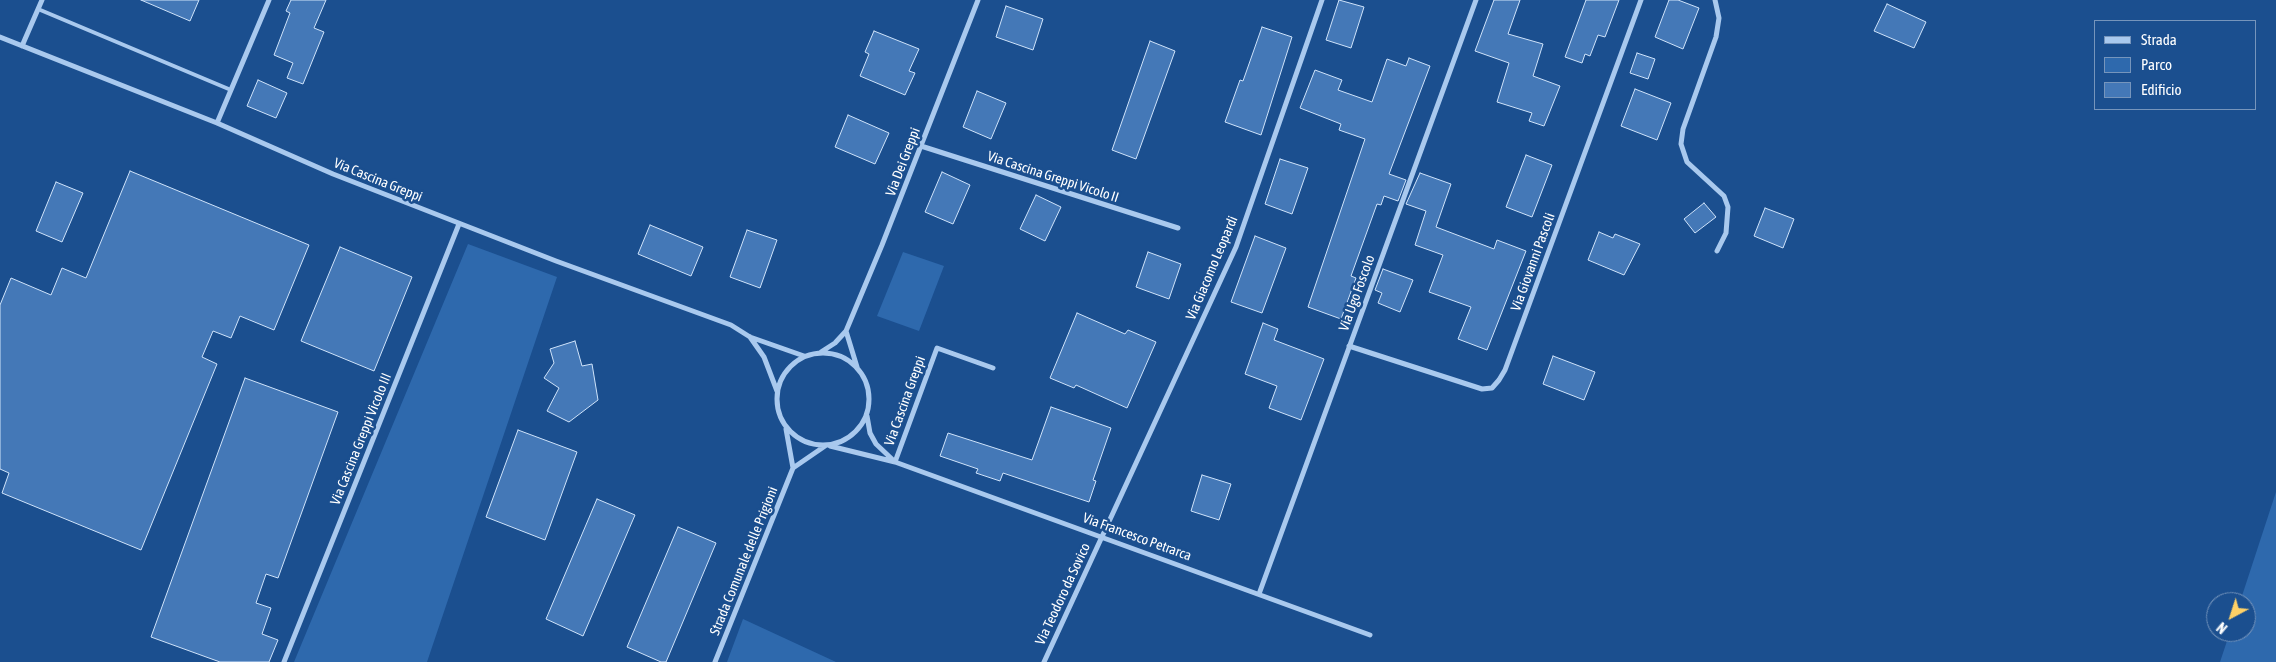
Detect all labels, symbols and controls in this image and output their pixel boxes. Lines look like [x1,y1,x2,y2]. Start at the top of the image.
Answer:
legend [2094,20,2256,110]
text: Strada [2141,31,2177,48]
text: Parco [2141,56,2172,73]
text: Edificio [2141,81,2182,98]
street label: Via Dei Greppi [882,125,924,199]
street label: Via Cascina Greppi Vicolo II [985,148,1121,206]
street label: Via Cascina Greppi [331,155,425,205]
street label: Via Giovanni Pascoli [1507,211,1559,313]
street label: Via Giacomo Leopardi [1183,213,1241,323]
street label: Via Ugo Foscolo [1335,253,1379,333]
street label: Via Cascina Greppi [881,354,929,448]
street label: Via Cascina Greppi Vicolo III [327,371,395,507]
street label: Strada Comunale delle Prigioni [706,484,782,638]
street label: Via Francesco Petrarca [1080,510,1194,564]
street label: Via Teodoro da Sovico [1032,540,1094,648]
north arrow [2206,592,2256,642]
text: N [2214,619,2230,637]

